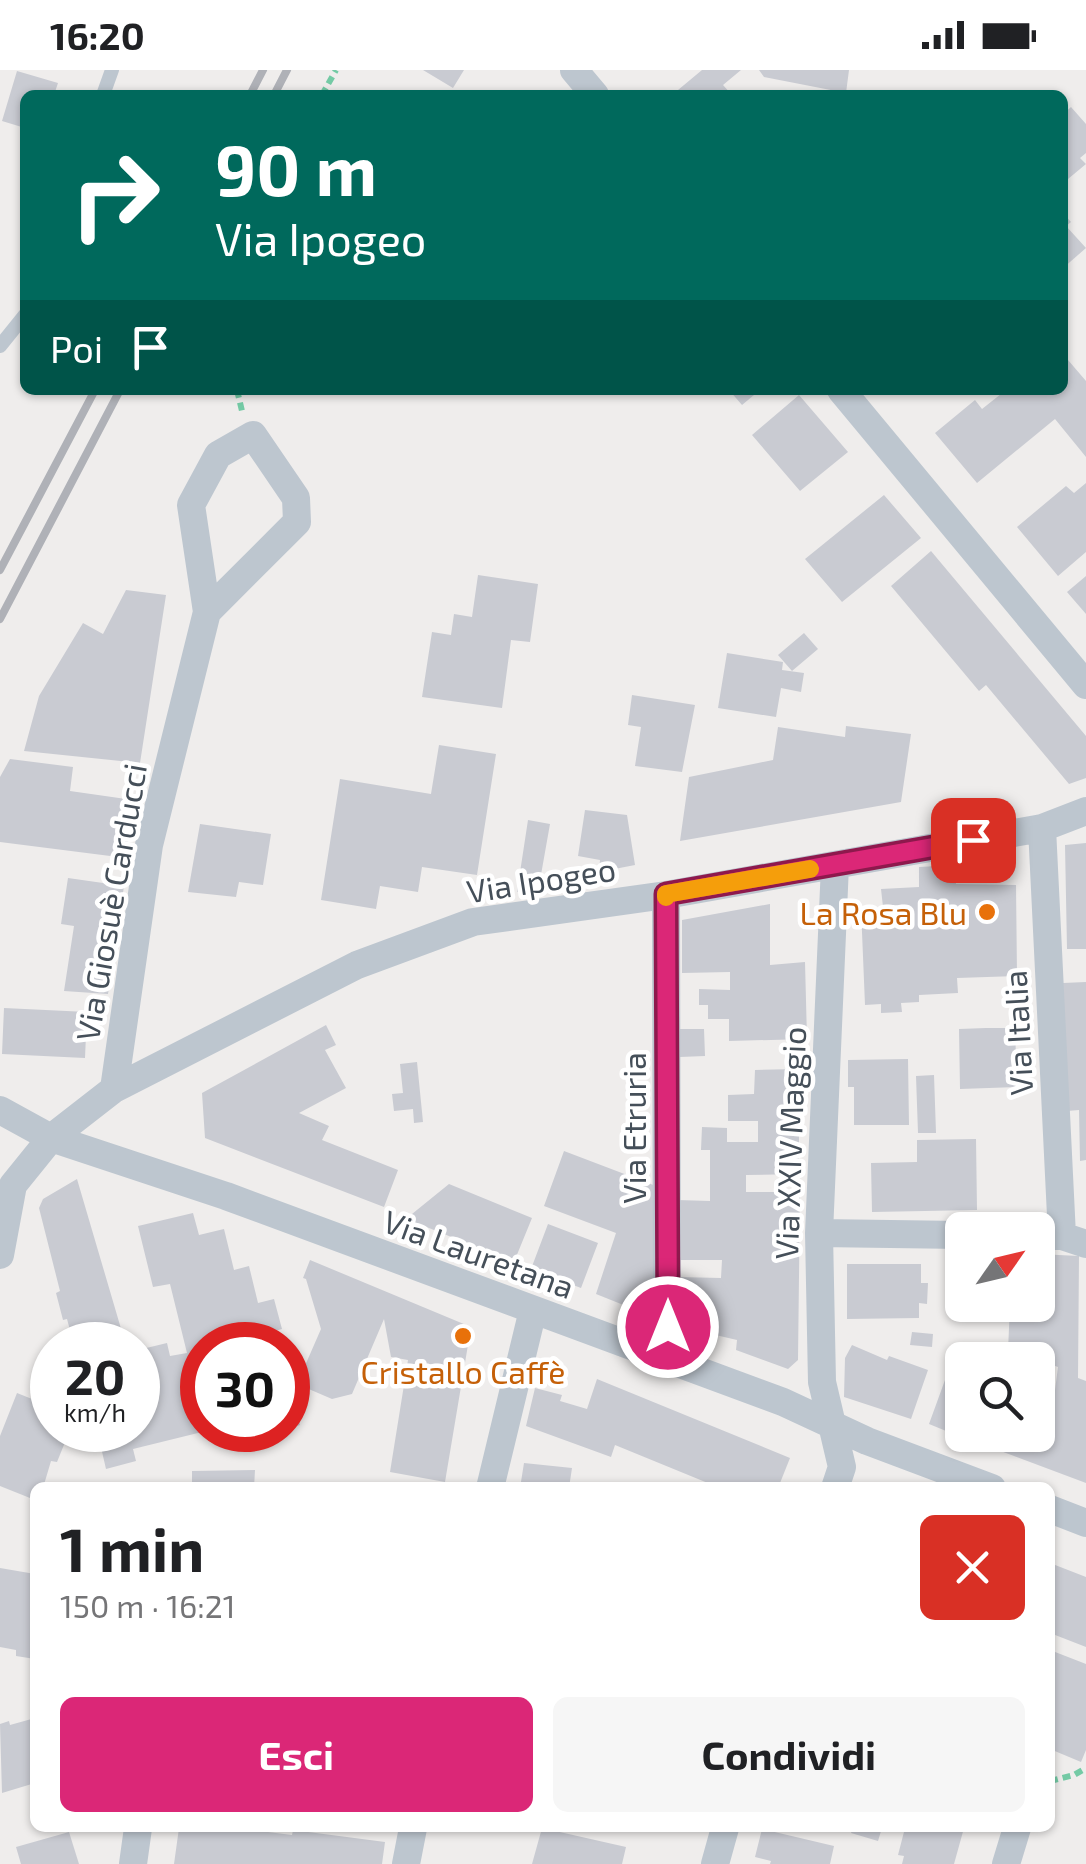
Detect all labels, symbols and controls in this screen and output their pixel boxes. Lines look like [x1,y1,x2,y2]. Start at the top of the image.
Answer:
text: 16:20 [50,12,145,58]
text: 90 m [215,126,377,210]
icon: right [50,130,180,260]
text: Via Ipogeo [215,211,426,265]
icon: arrive [123,320,178,375]
text: Poi [50,325,103,371]
street label: Via Giosuè Carducci [67,760,153,1044]
pin [931,798,1016,883]
icon: arrive [946,813,1001,868]
street label: Via Ipogeo [464,848,618,910]
place label: La Rosa Blu [800,893,967,931]
marker: La Rosa Blu [976,901,998,923]
street label: Via Italia [995,969,1039,1097]
street label: Via XXIV Maggio [766,1026,812,1260]
street label: Via Etruria [614,1052,652,1204]
street label: Via Lauretana [379,1201,579,1305]
north arrow [945,1212,1055,1322]
map controls [945,1212,1055,1452]
position arrow [616,1275,720,1379]
speed limit sign: 30 [180,1322,310,1452]
marker: Cristallo Caffè [452,1325,474,1347]
button: search [945,1342,1055,1452]
text: 20 [65,1345,125,1405]
place label: Cristallo Caffè [361,1352,565,1390]
text: km/h [64,1397,126,1427]
text: 1 min [60,1512,204,1584]
button: close [920,1515,1025,1620]
text: 150 m · 16:21 [60,1586,236,1624]
button: Esci [60,1697,533,1812]
button: Condividi [553,1697,1025,1812]

